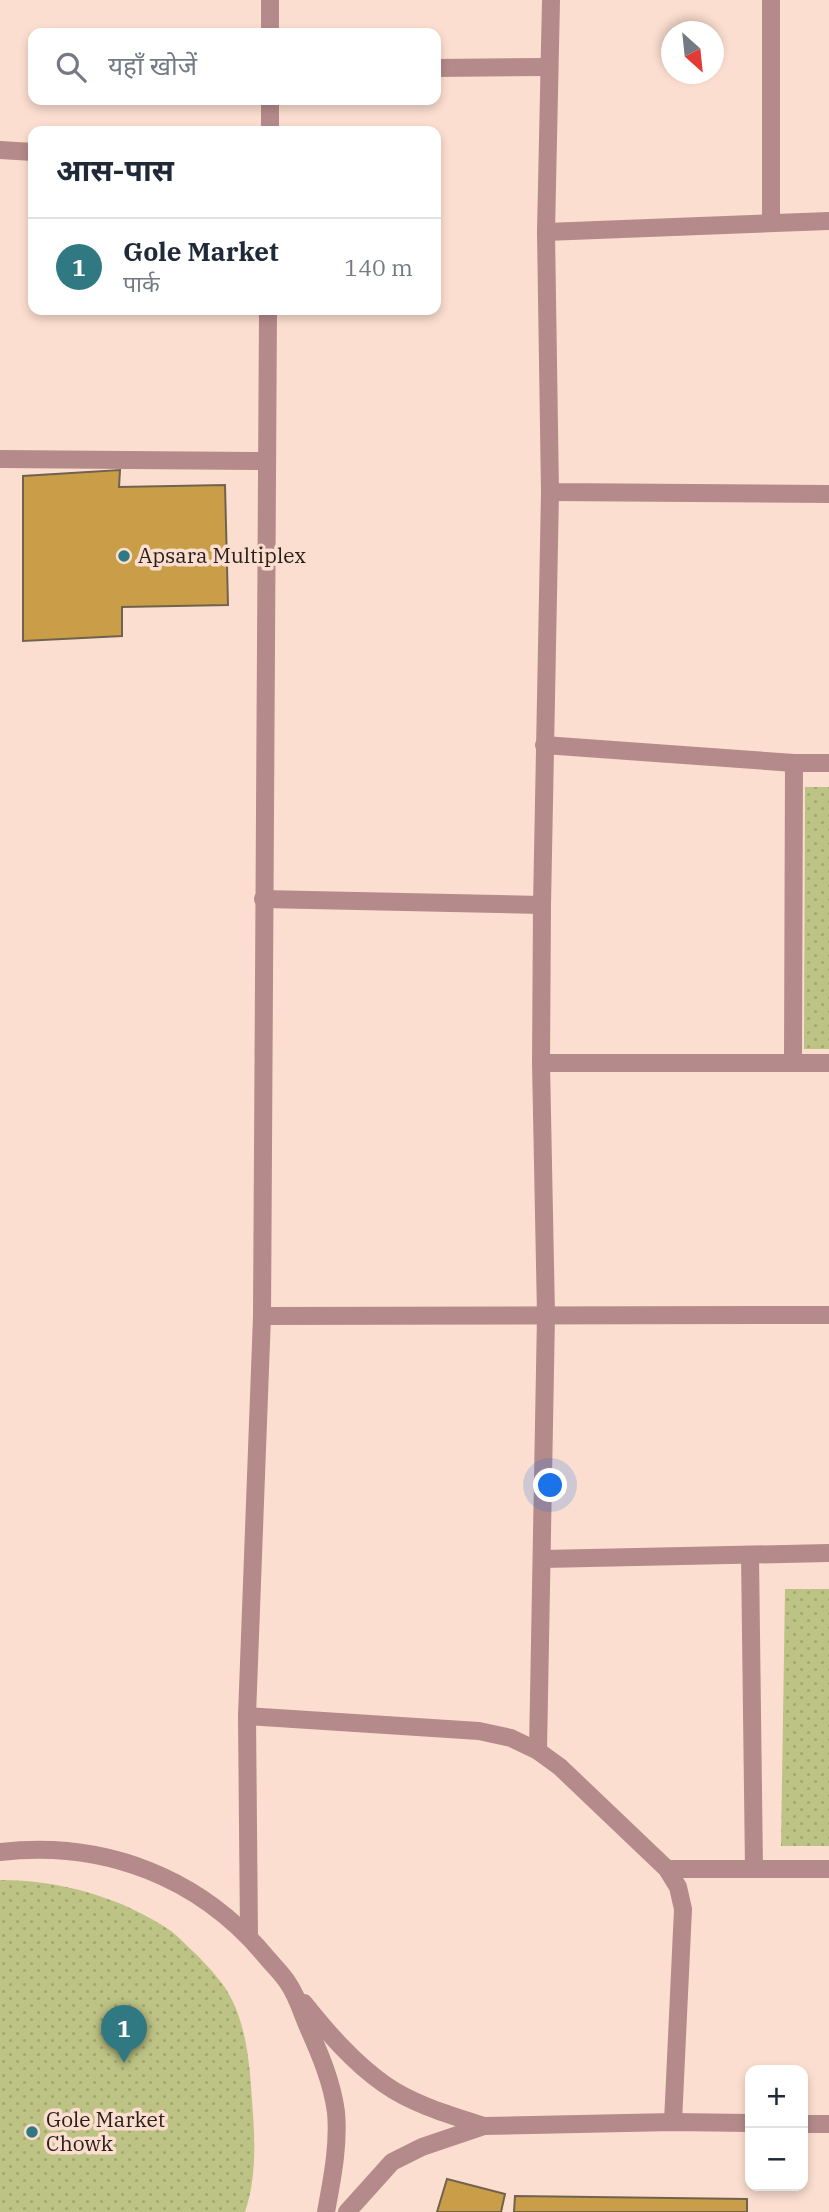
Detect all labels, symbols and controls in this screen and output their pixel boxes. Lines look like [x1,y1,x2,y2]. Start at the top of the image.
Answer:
north arrow [661,21,724,84]
search box [28,28,441,105]
icon: search [52,48,90,86]
text: यहाँ खोजें [108,48,197,82]
text: आस-पास [56,150,174,189]
text: Gole Market [123,234,279,268]
text: 1 [72,252,86,282]
text: 140 m [344,252,413,282]
text: पार्क [123,268,160,298]
place label: Apsara Multiplex [138,541,306,569]
marker: Apsara Multiplex [116,548,132,564]
your location [533,1468,567,1502]
pin: 1 [101,2005,147,2063]
map controls [745,2065,808,2191]
button: + [745,2065,808,2128]
place label: Gole Market Chowk [46,2105,165,2157]
marker: Gole Market Chowk [24,2124,40,2140]
button: − [745,2128,808,2191]

